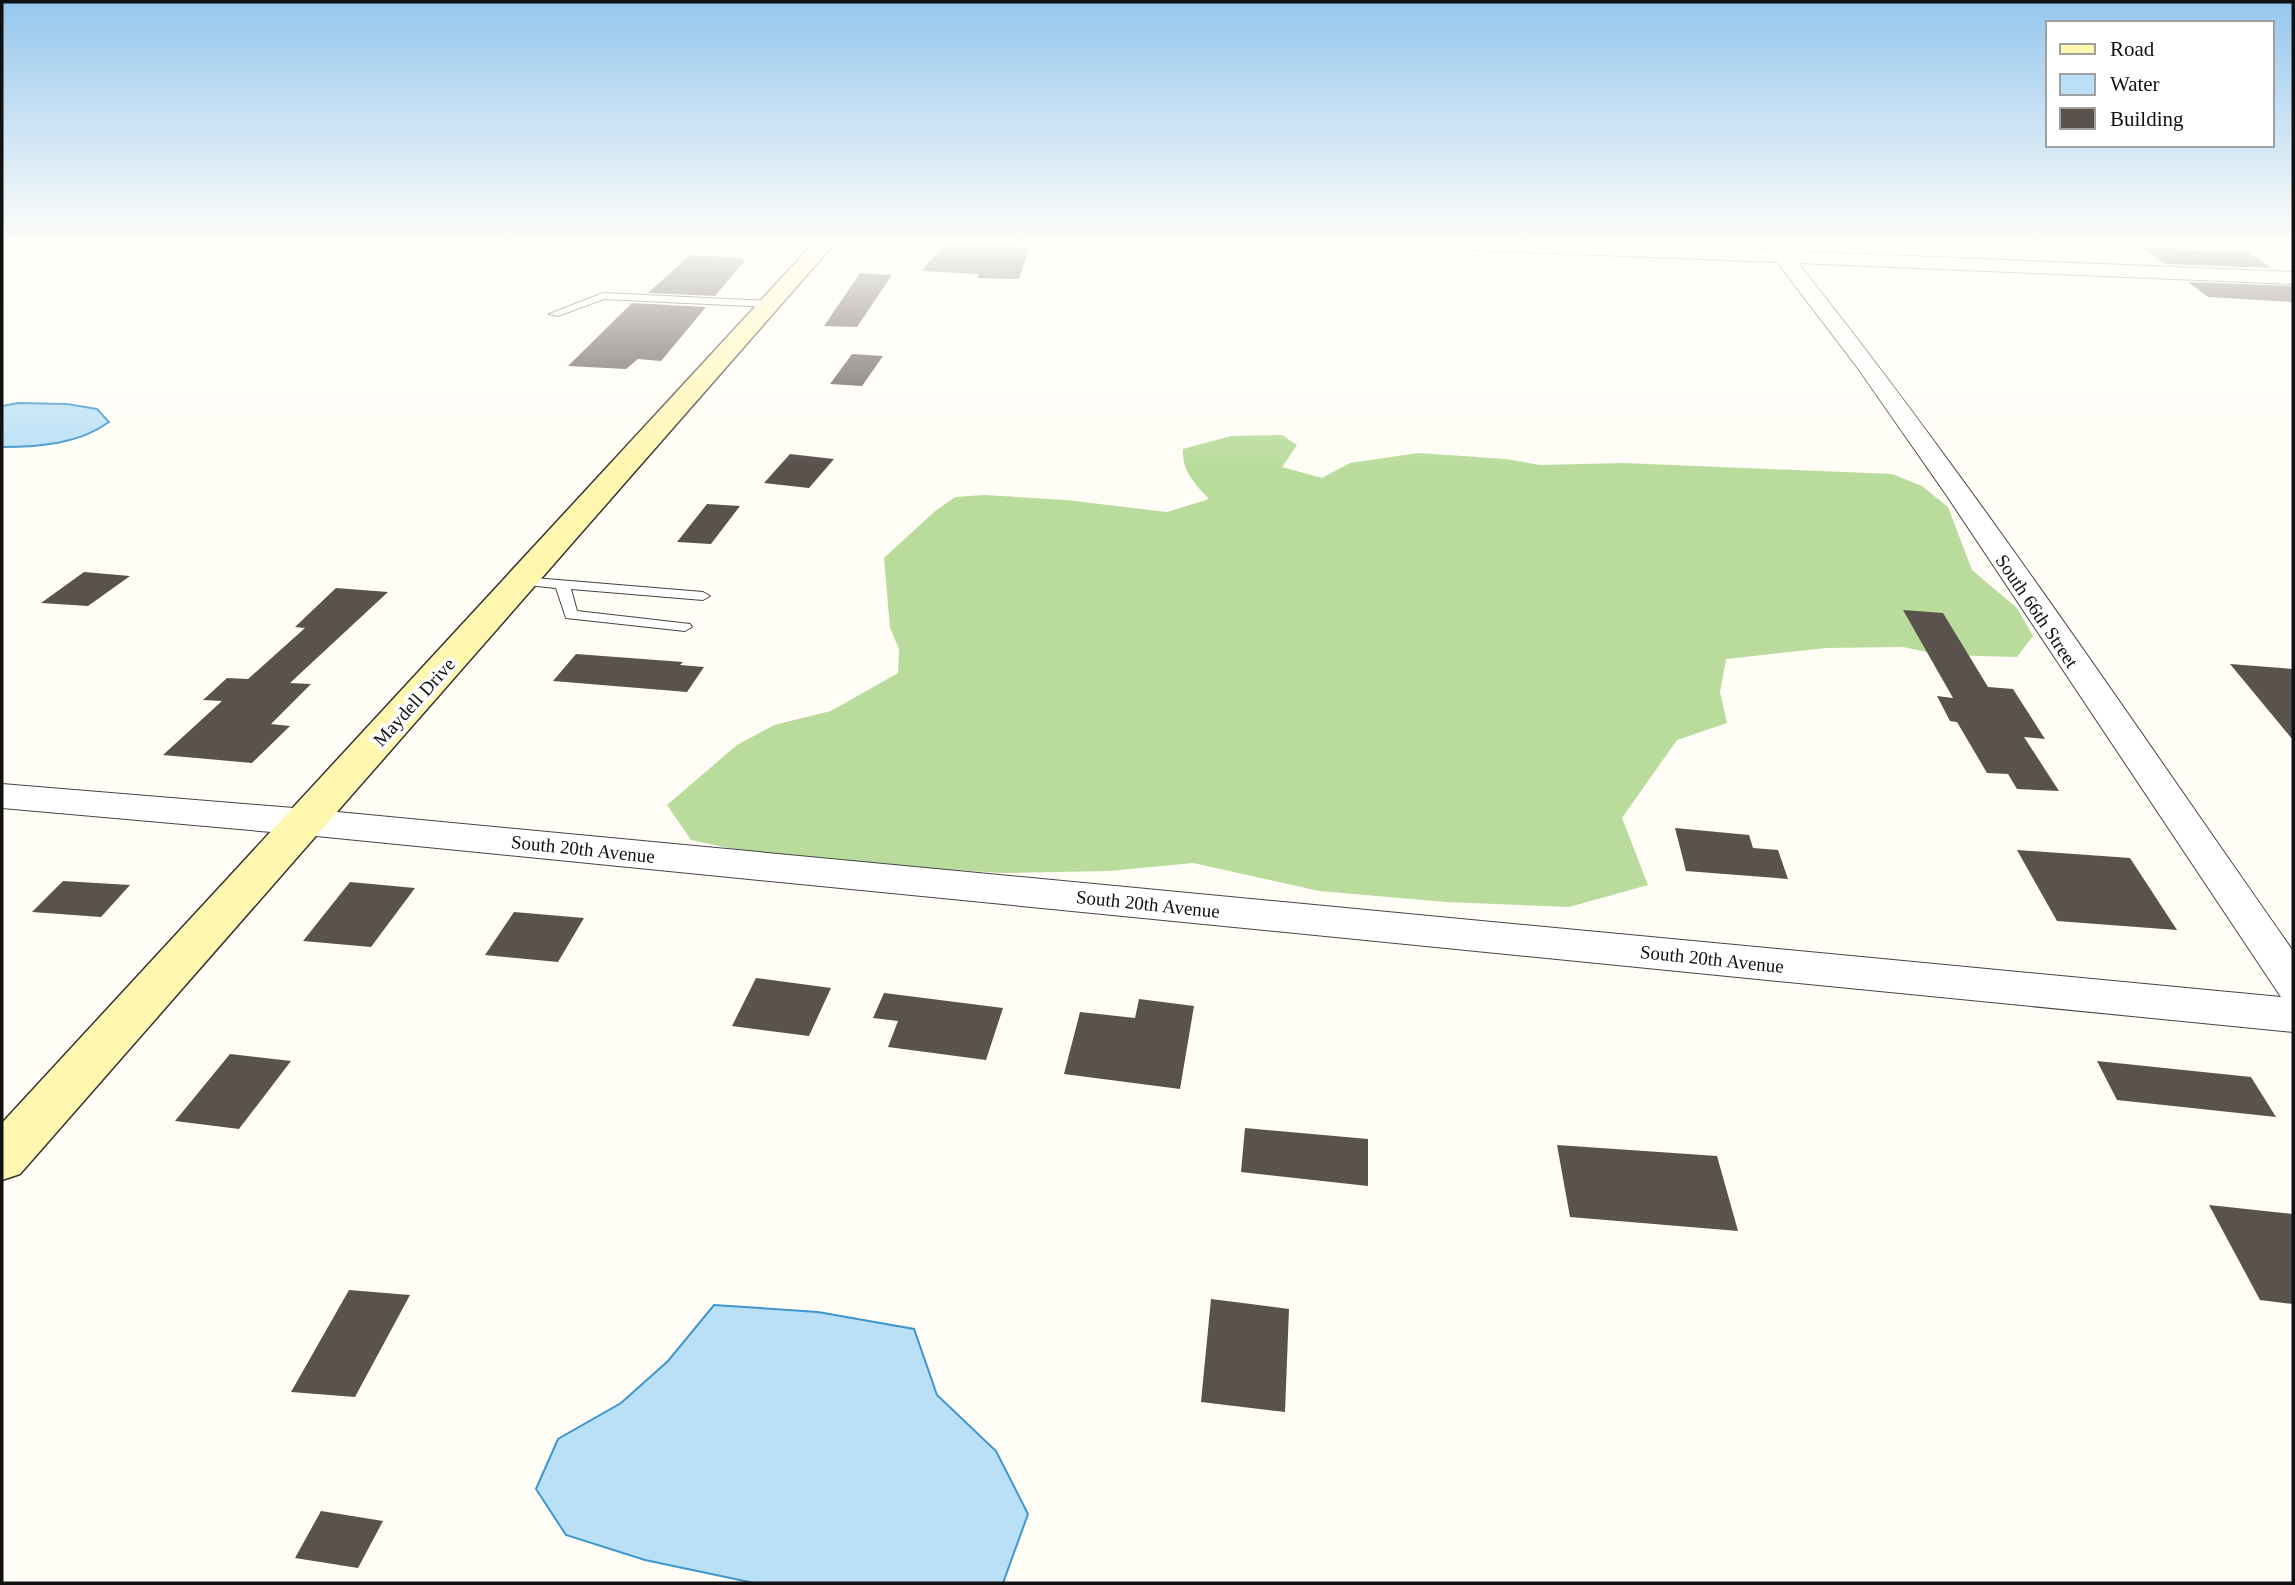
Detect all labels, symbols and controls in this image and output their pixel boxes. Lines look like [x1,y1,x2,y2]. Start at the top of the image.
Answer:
legend [2046,21,2274,147]
text: Road [2110,37,2155,61]
text: Water [2110,72,2160,96]
text: Building [2110,107,2184,131]
street label: South 66th Street [1991,550,2083,672]
street label: Maydell Drive [369,654,459,750]
street label: South 20th Avenue [510,831,656,867]
street label: South 20th Avenue [1075,886,1221,922]
street label: South 20th Avenue [1639,941,1785,977]

